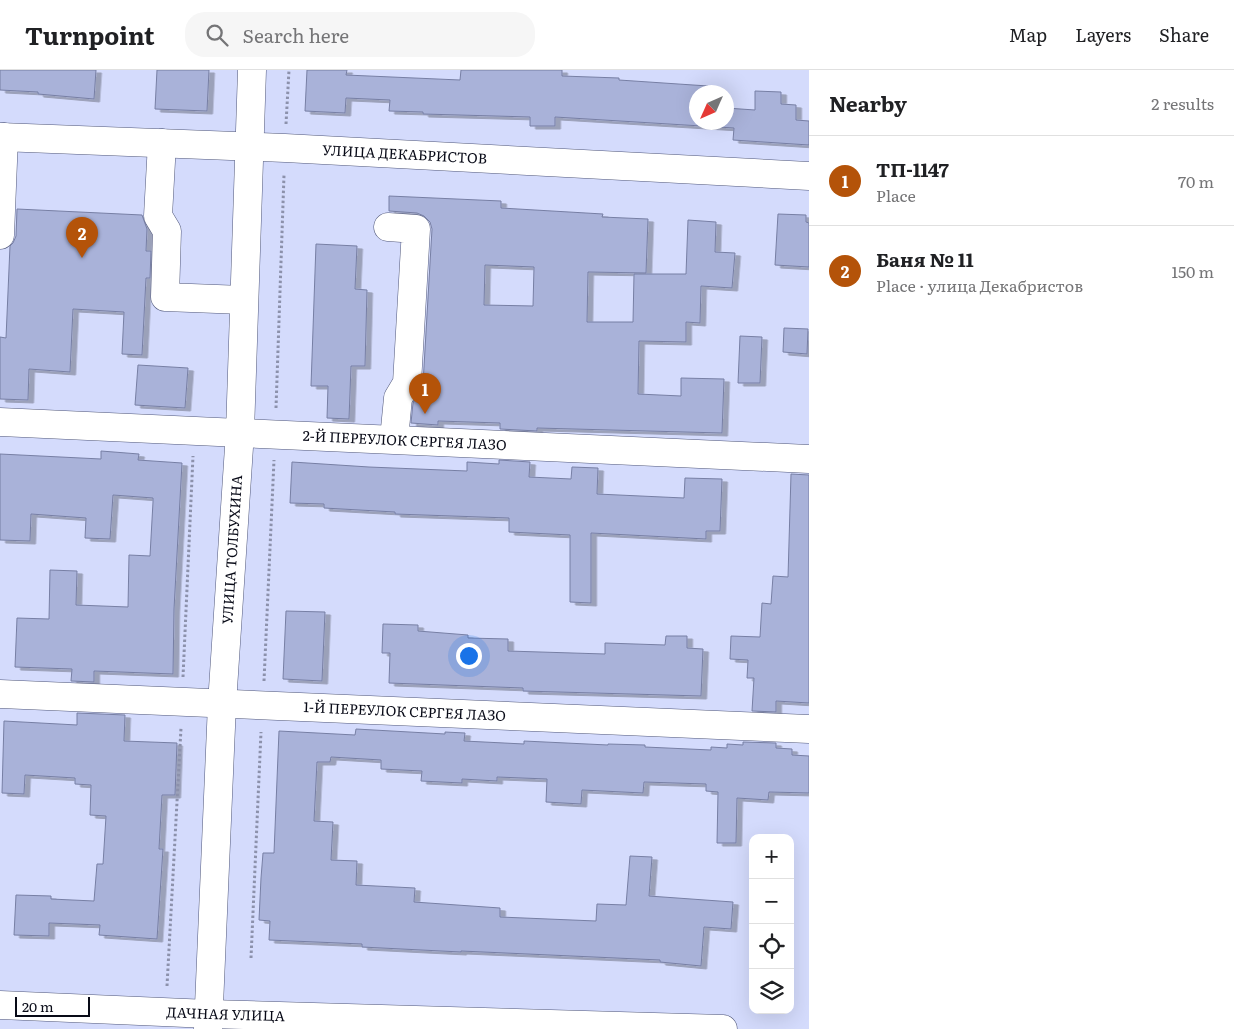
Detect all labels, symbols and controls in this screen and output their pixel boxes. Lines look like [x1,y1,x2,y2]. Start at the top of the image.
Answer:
search box [185,12,535,57]
text: Turnpoint [25,17,155,52]
icon: search [203,21,231,49]
text: Search here [243,21,349,49]
text: Map [1009,21,1047,48]
text: Layers [1075,21,1131,48]
text: Share [1159,21,1209,48]
north arrow [689,85,734,130]
text: Nearby [829,87,907,118]
text: 2 results [1151,91,1214,115]
street label: УЛИЦА ДЕКАБРИСТОВ [322,139,488,168]
text: ТП-1147 [876,155,949,183]
text: 1 [842,169,848,193]
text: 70 m [1178,169,1214,193]
text: Place [876,183,916,207]
pin: 2 [66,217,98,258]
text: Баня № 11 [876,245,974,273]
text: 2 [841,259,849,283]
text: 150 m [1171,259,1214,283]
text: Place · улица Декабристов [876,273,1083,297]
pin: 1 [409,373,441,414]
street label: 2-Й ПЕРЕУЛОК СЕРГЕЯ ЛАЗО [302,425,507,454]
street label: УЛИЦА ТОЛБУХИНА [216,474,246,625]
your location [456,643,482,669]
street label: 1-Й ПЕРЕУЛОК СЕРГЕЯ ЛАЗО [303,696,506,725]
map controls [749,834,794,1014]
button: + [749,834,794,879]
button: − [749,879,794,924]
button: locate [749,924,794,969]
button: layers [749,969,794,1014]
scale bar [15,994,90,1017]
text: 20 m [22,996,54,1016]
street label: ДАЧНАЯ УЛИЦА [166,1001,286,1025]

